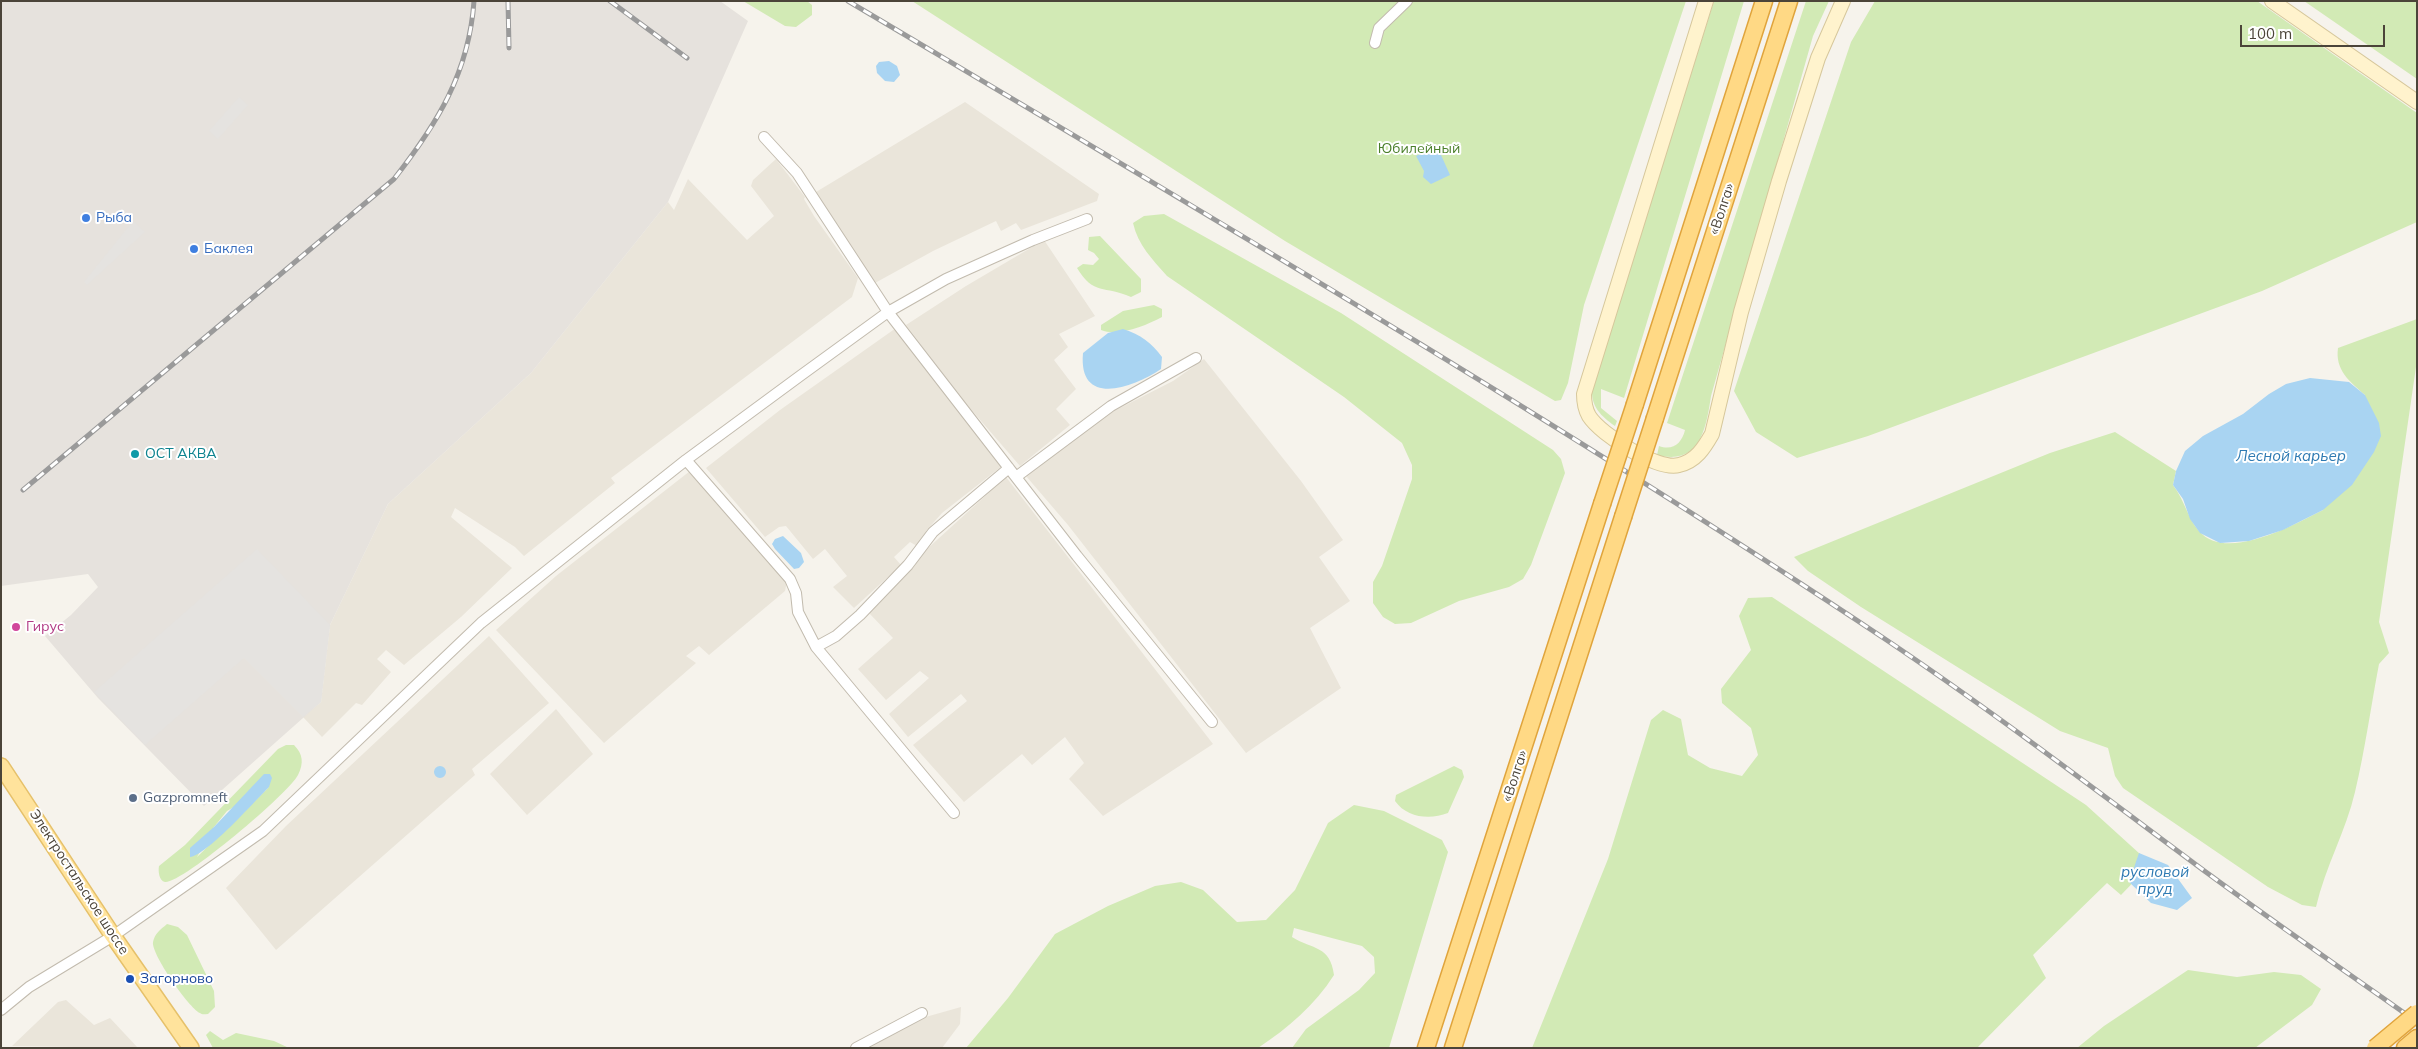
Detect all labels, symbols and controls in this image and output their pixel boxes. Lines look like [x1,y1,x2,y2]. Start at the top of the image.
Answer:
scale bar [2243,15,2388,47]
text: 100 m [2248,24,2292,43]
park label: Юбилейный [1378,141,1460,157]
street label: «Волга» [1706,181,1738,237]
place label: Рыба [96,210,132,226]
marker: Рыба [80,212,92,224]
place label: Баклея [204,241,253,257]
marker: Баклея [188,243,200,255]
place label: ОСТ АКВА [145,446,217,462]
water label: Лесной карьер [2236,447,2346,465]
marker: ОСТ АКВА [129,448,141,460]
place label: Гирус [26,619,64,635]
marker: Гирус [10,621,22,633]
street label: «Волга» [1499,748,1531,804]
place label: Gazpromneft [143,790,228,806]
marker: Gazpromneft [127,792,139,804]
street label: Электростальское шоссе [26,806,132,958]
water label: русловой пруд [2121,863,2189,898]
place label: Загорново [140,971,213,987]
marker: Загорново [124,973,136,985]

